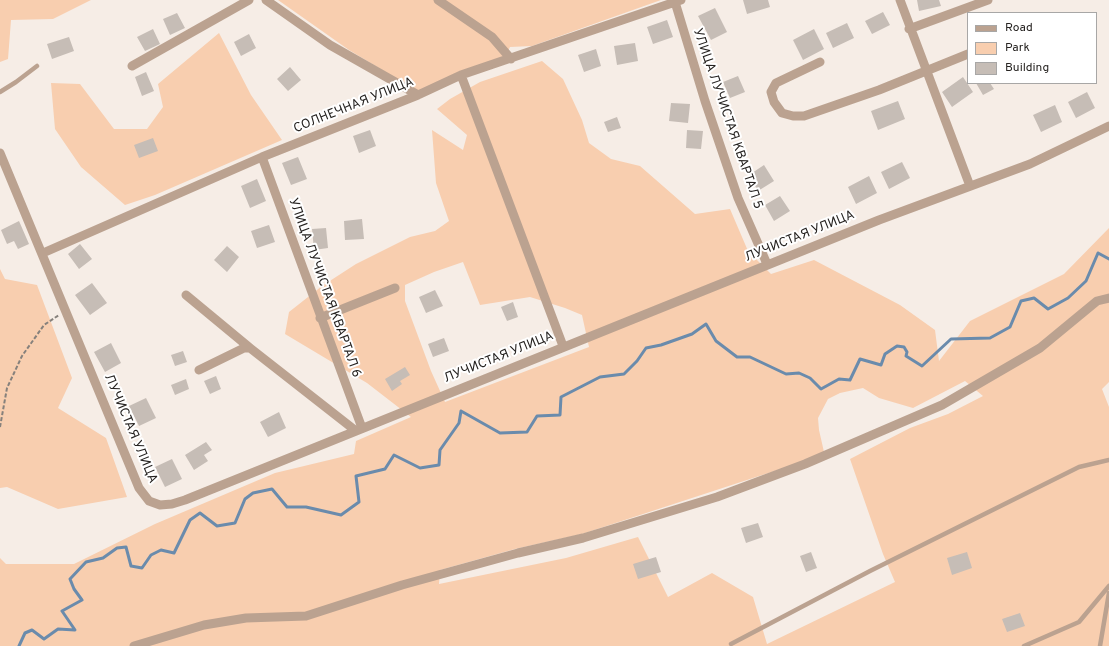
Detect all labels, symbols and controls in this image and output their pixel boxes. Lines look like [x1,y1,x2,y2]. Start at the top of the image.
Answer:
legend [967,12,1097,84]
text: Road [1005,20,1033,36]
street label: УЛИЦА ЛУЧИСТАЯ КВАРТАЛ 5 [689,27,765,211]
text: Park [1005,40,1030,56]
text: Building [1005,60,1049,76]
street label: СОЛНЕЧНАЯ УЛИЦА [292,75,416,137]
street label: УЛИЦА ЛУЧИСТАЯ КВАРТАЛ 6 [284,196,364,380]
street label: ЛУЧИСТАЯ УЛИЦА [743,208,857,266]
street label: ЛУЧИСТАЯ УЛИЦА [442,329,556,387]
street label: ЛУЧИСТАЯ УЛИЦА [100,372,160,486]

